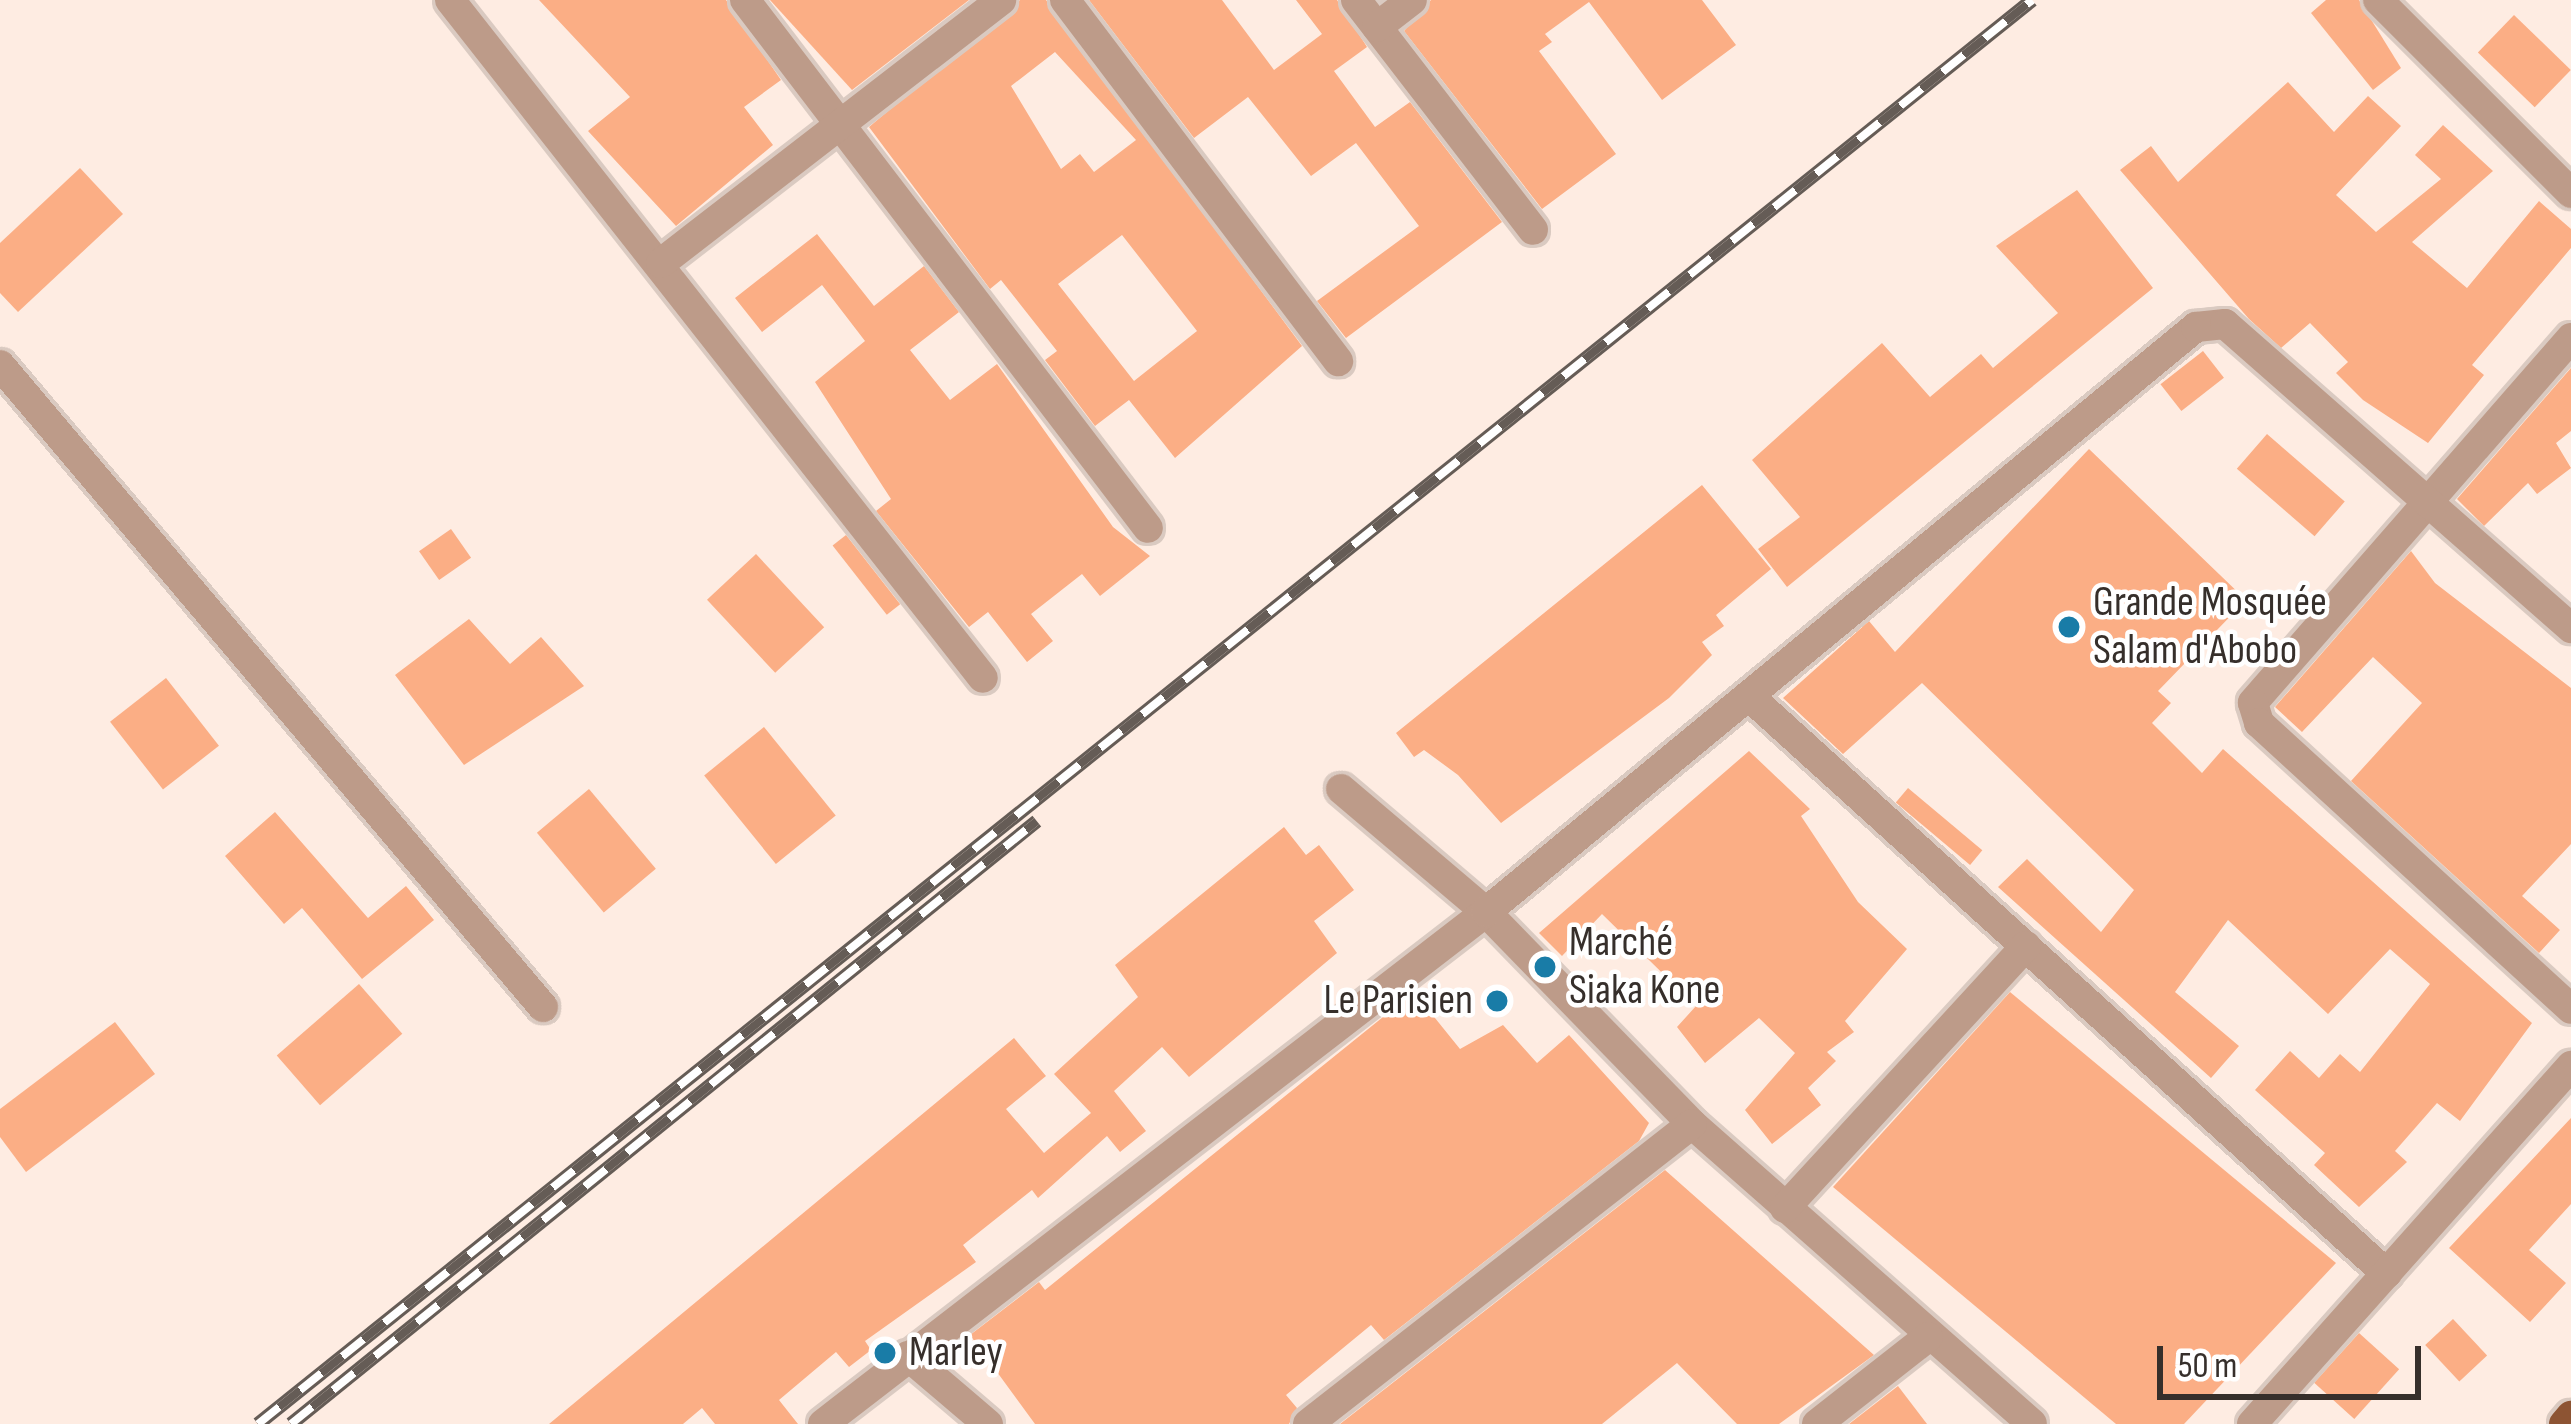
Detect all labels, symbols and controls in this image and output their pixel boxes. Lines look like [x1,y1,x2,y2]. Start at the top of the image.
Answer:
place label: Grande Mosquée Salam d'Abobo [2093,578,2327,676]
marker: Grande Mosquée Salam d'Abobo [2056,614,2082,640]
place label: Marché Siaka Kone [1569,918,1720,1016]
marker: Marché Siaka Kone [1532,954,1558,980]
place label: Le Parisien [1323,976,1473,1026]
marker: Le Parisien [1484,988,1510,1014]
scale bar [2163,1322,2427,1396]
place label: Marley [909,1328,1003,1378]
marker: Marley [872,1340,898,1366]
text: 50 m [2178,1345,2237,1388]

